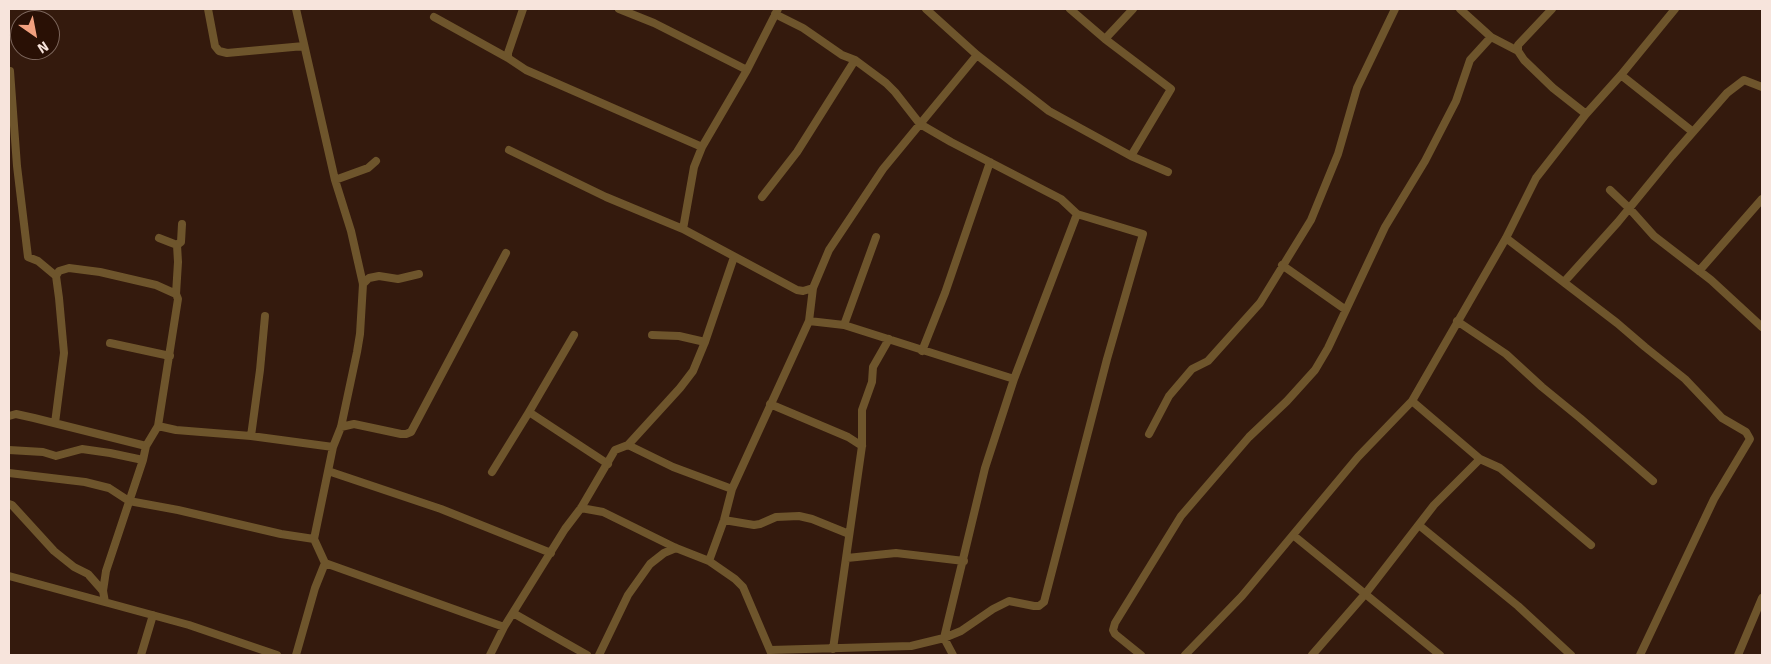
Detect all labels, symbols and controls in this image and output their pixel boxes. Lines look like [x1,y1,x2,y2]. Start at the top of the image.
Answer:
north arrow [10,10,60,60]
text: N [34,37,52,57]

